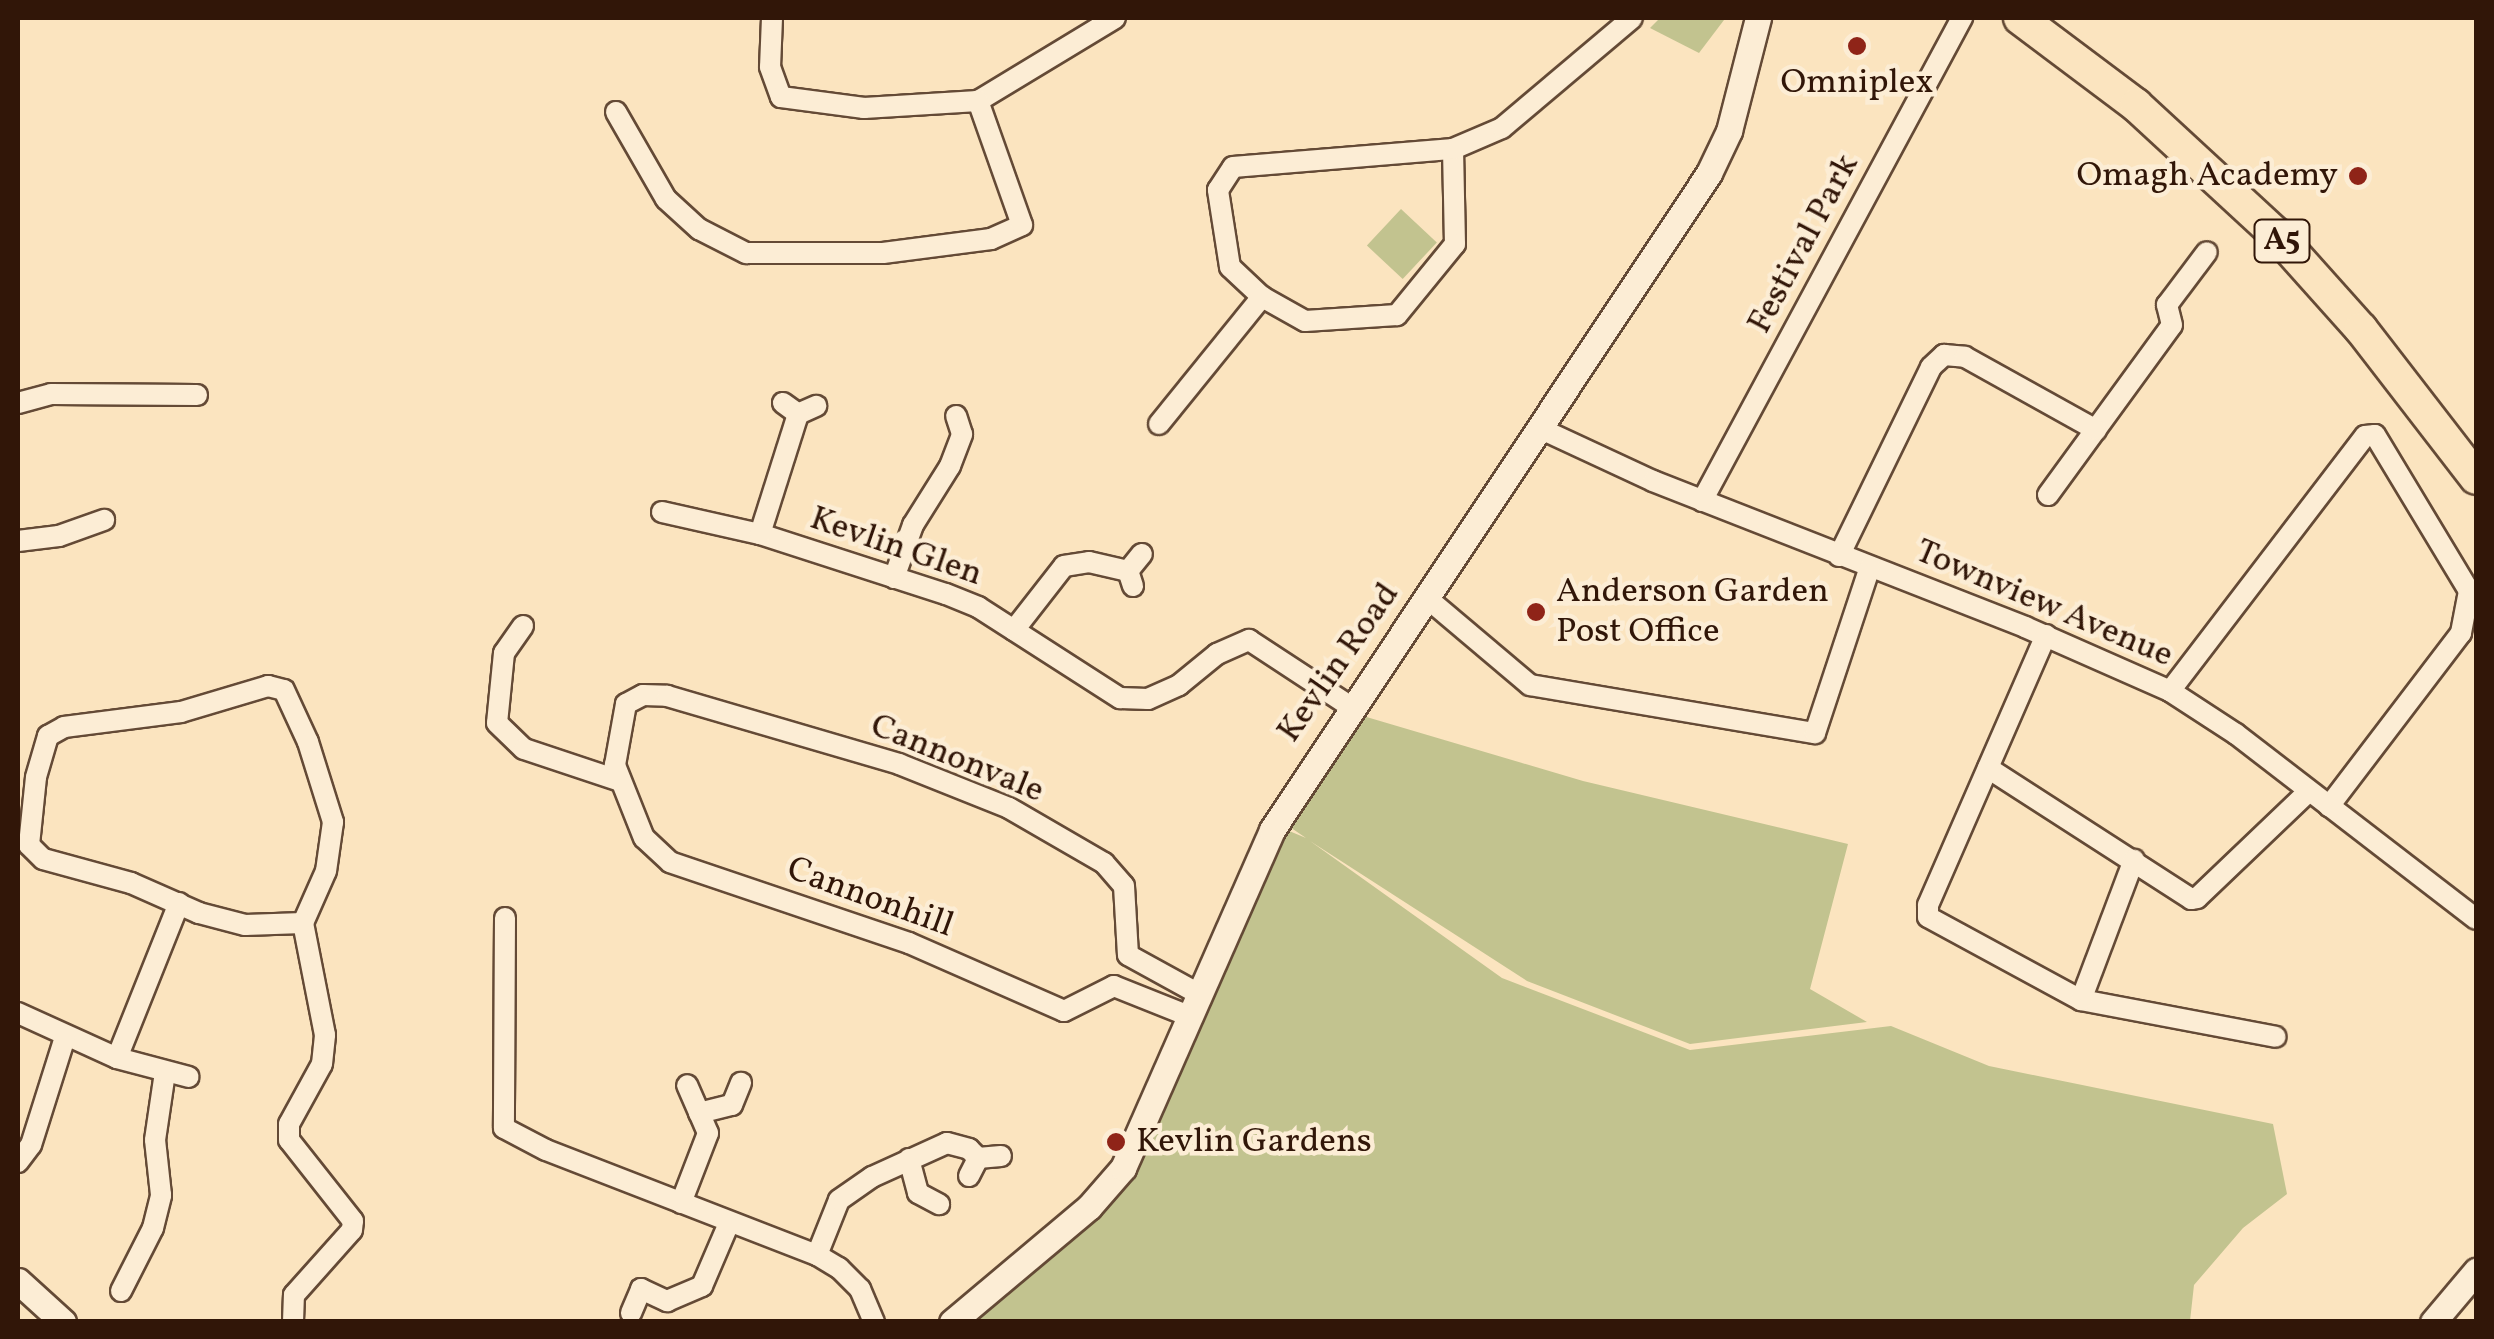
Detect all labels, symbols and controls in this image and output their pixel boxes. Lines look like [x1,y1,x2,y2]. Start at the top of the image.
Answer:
marker: Omniplex [1846,35,1868,57]
place label: Omniplex [1781,62,1933,104]
street label: Festival Park [1739,147,1869,341]
place label: Omagh Academy [2076,155,2338,197]
marker: Omagh Academy [2347,165,2369,187]
road number: A5 [2252,214,2312,268]
street label: Kevlin Glen [804,498,988,596]
street label: Townview Avenue [1908,531,2180,677]
place label: Anderson Garden Post Office [1556,571,1829,653]
street label: Kevlin Road [1269,575,1409,751]
marker: Anderson Garden Post Office [1525,601,1547,623]
street label: Cannonvale [864,705,1050,813]
street label: Cannonhill [781,849,959,947]
place label: Kevlin Gardens [1136,1121,1372,1163]
marker: Kevlin Gardens [1105,1131,1127,1153]

